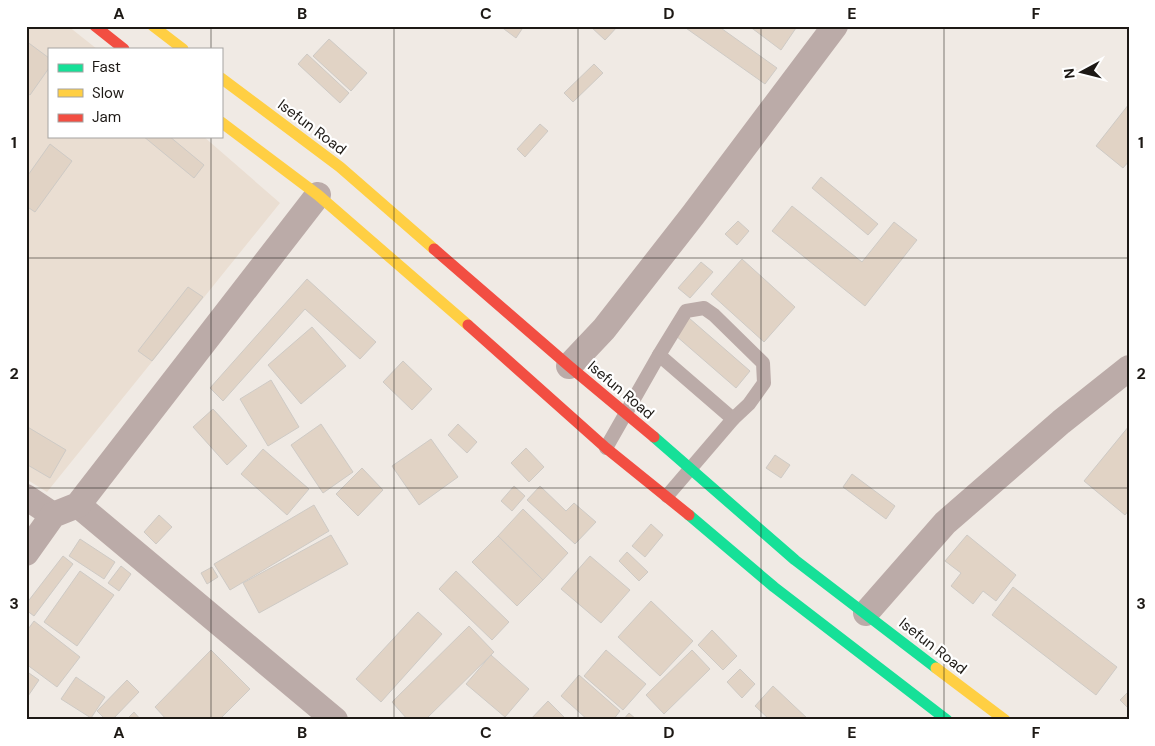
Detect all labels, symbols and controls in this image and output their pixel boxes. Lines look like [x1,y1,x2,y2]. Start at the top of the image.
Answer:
text: A [113,3,125,24]
text: B [297,3,307,24]
text: C [480,3,492,24]
text: D [663,3,675,24]
text: E [847,3,857,24]
text: F [1032,3,1041,24]
legend [48,48,222,138]
north arrow [1058,48,1108,98]
text: Fast [92,57,121,77]
text: N [1060,67,1079,80]
text: Slow [92,83,125,103]
street label: Isefun Road [274,95,350,159]
text: Jam [92,107,121,127]
text: 1 [11,132,17,153]
text: 1 [1138,132,1144,153]
street label: Isefun Road [584,356,658,424]
text: 2 [9,363,19,384]
text: 2 [1136,363,1146,384]
text: 3 [9,593,19,614]
text: 3 [1136,593,1146,614]
street label: Isefun Road [895,613,971,679]
text: A [113,722,125,743]
text: B [297,722,307,743]
text: C [480,722,492,743]
text: D [663,722,675,743]
text: E [847,722,857,743]
text: F [1032,722,1041,743]

